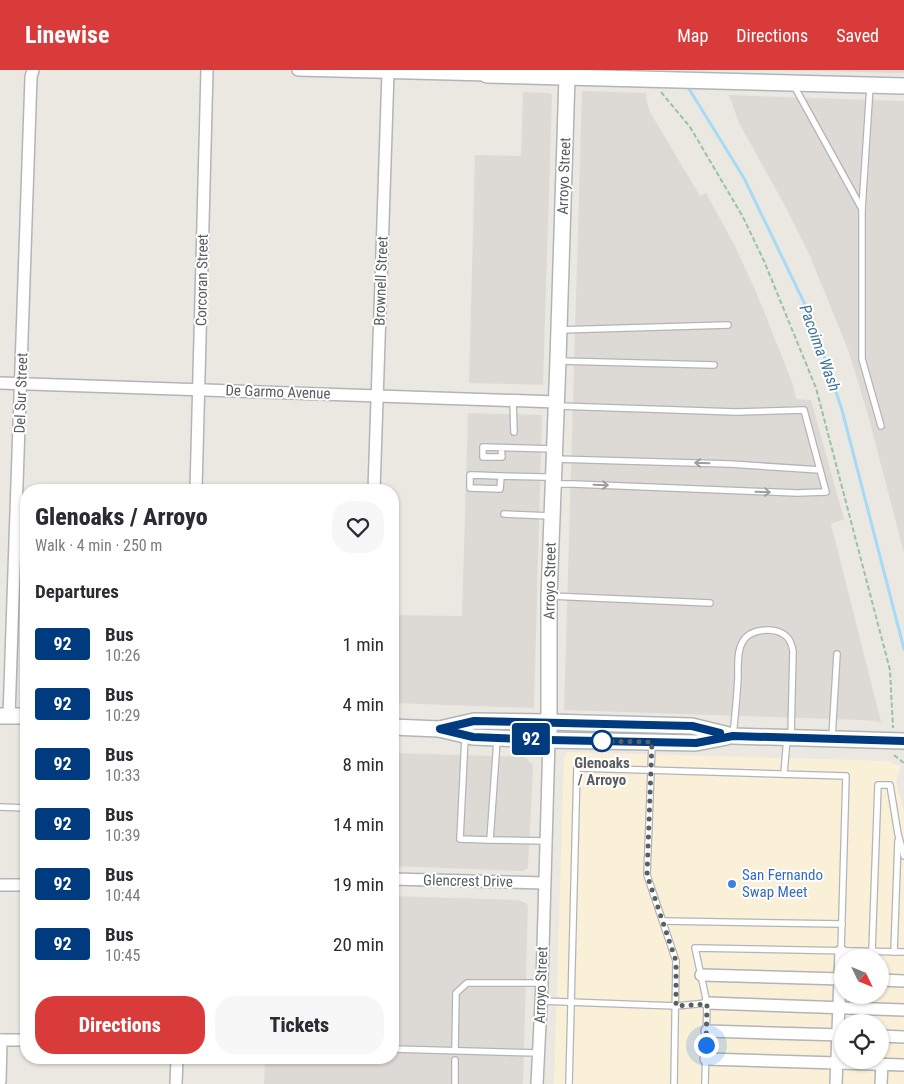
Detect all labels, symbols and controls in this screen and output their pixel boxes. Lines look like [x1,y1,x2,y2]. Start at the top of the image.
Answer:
text: Linewise [25,21,109,49]
text: Map [677,25,708,46]
text: Directions [736,25,808,46]
text: Saved [836,25,879,46]
street label: Arroyo Street [554,137,574,215]
street label: Corcoran Street [192,234,212,326]
street label: Brownell Street [370,236,392,326]
water label: Pacoima Wash [796,302,844,394]
street label: Del Sur Street [11,352,31,434]
street label: De Garmo Avenue [225,381,331,403]
one-way arrow [694,458,710,468]
one-way arrow [592,480,609,490]
one-way arrow [755,487,771,497]
button: heart [332,501,384,553]
text: Glenoaks / Arroyo [35,503,208,531]
text: Walk · 4 min · 250 m [35,536,162,555]
street label: Arroyo Street [540,542,560,620]
text: Departures [35,580,119,603]
text: Bus [105,623,134,646]
text: 92 [53,633,72,654]
text: 1 min [342,633,384,656]
text: 10:26 [105,646,140,665]
text: Bus [105,683,134,706]
text: 92 [53,693,72,714]
text: 4 min [342,693,384,716]
text: 10:29 [105,706,140,725]
line badge: 92 [508,723,554,755]
text: 92 [522,728,540,749]
marker: Glenoaks / Arroyo [591,730,613,752]
text: Bus [105,743,134,766]
text: 92 [53,753,72,774]
text: 8 min [342,753,384,776]
place label: Glenoaks / Arroyo [574,754,630,789]
text: 10:33 [105,766,140,785]
text: Bus [105,803,134,826]
text: 92 [53,813,72,834]
text: 14 min [333,813,384,836]
text: 10:39 [105,826,140,845]
text: Bus [105,863,134,886]
place label: San Fernando Swap Meet [742,866,823,901]
street label: Glencrest Drive [423,871,513,891]
text: 92 [53,873,72,894]
text: 19 min [333,873,384,896]
marker: San Fernando Swap Meet [726,878,738,890]
text: 10:44 [105,886,140,905]
text: Bus [105,923,134,946]
text: 92 [53,933,72,954]
text: 20 min [333,933,384,956]
text: 10:45 [105,946,140,965]
street label: Arroyo Street [531,946,551,1024]
north arrow [834,949,889,1004]
map controls [834,949,889,1069]
button: Directions [35,996,205,1054]
button: Tickets [215,996,384,1054]
button: locate [834,1014,889,1069]
your location [694,1033,719,1058]

